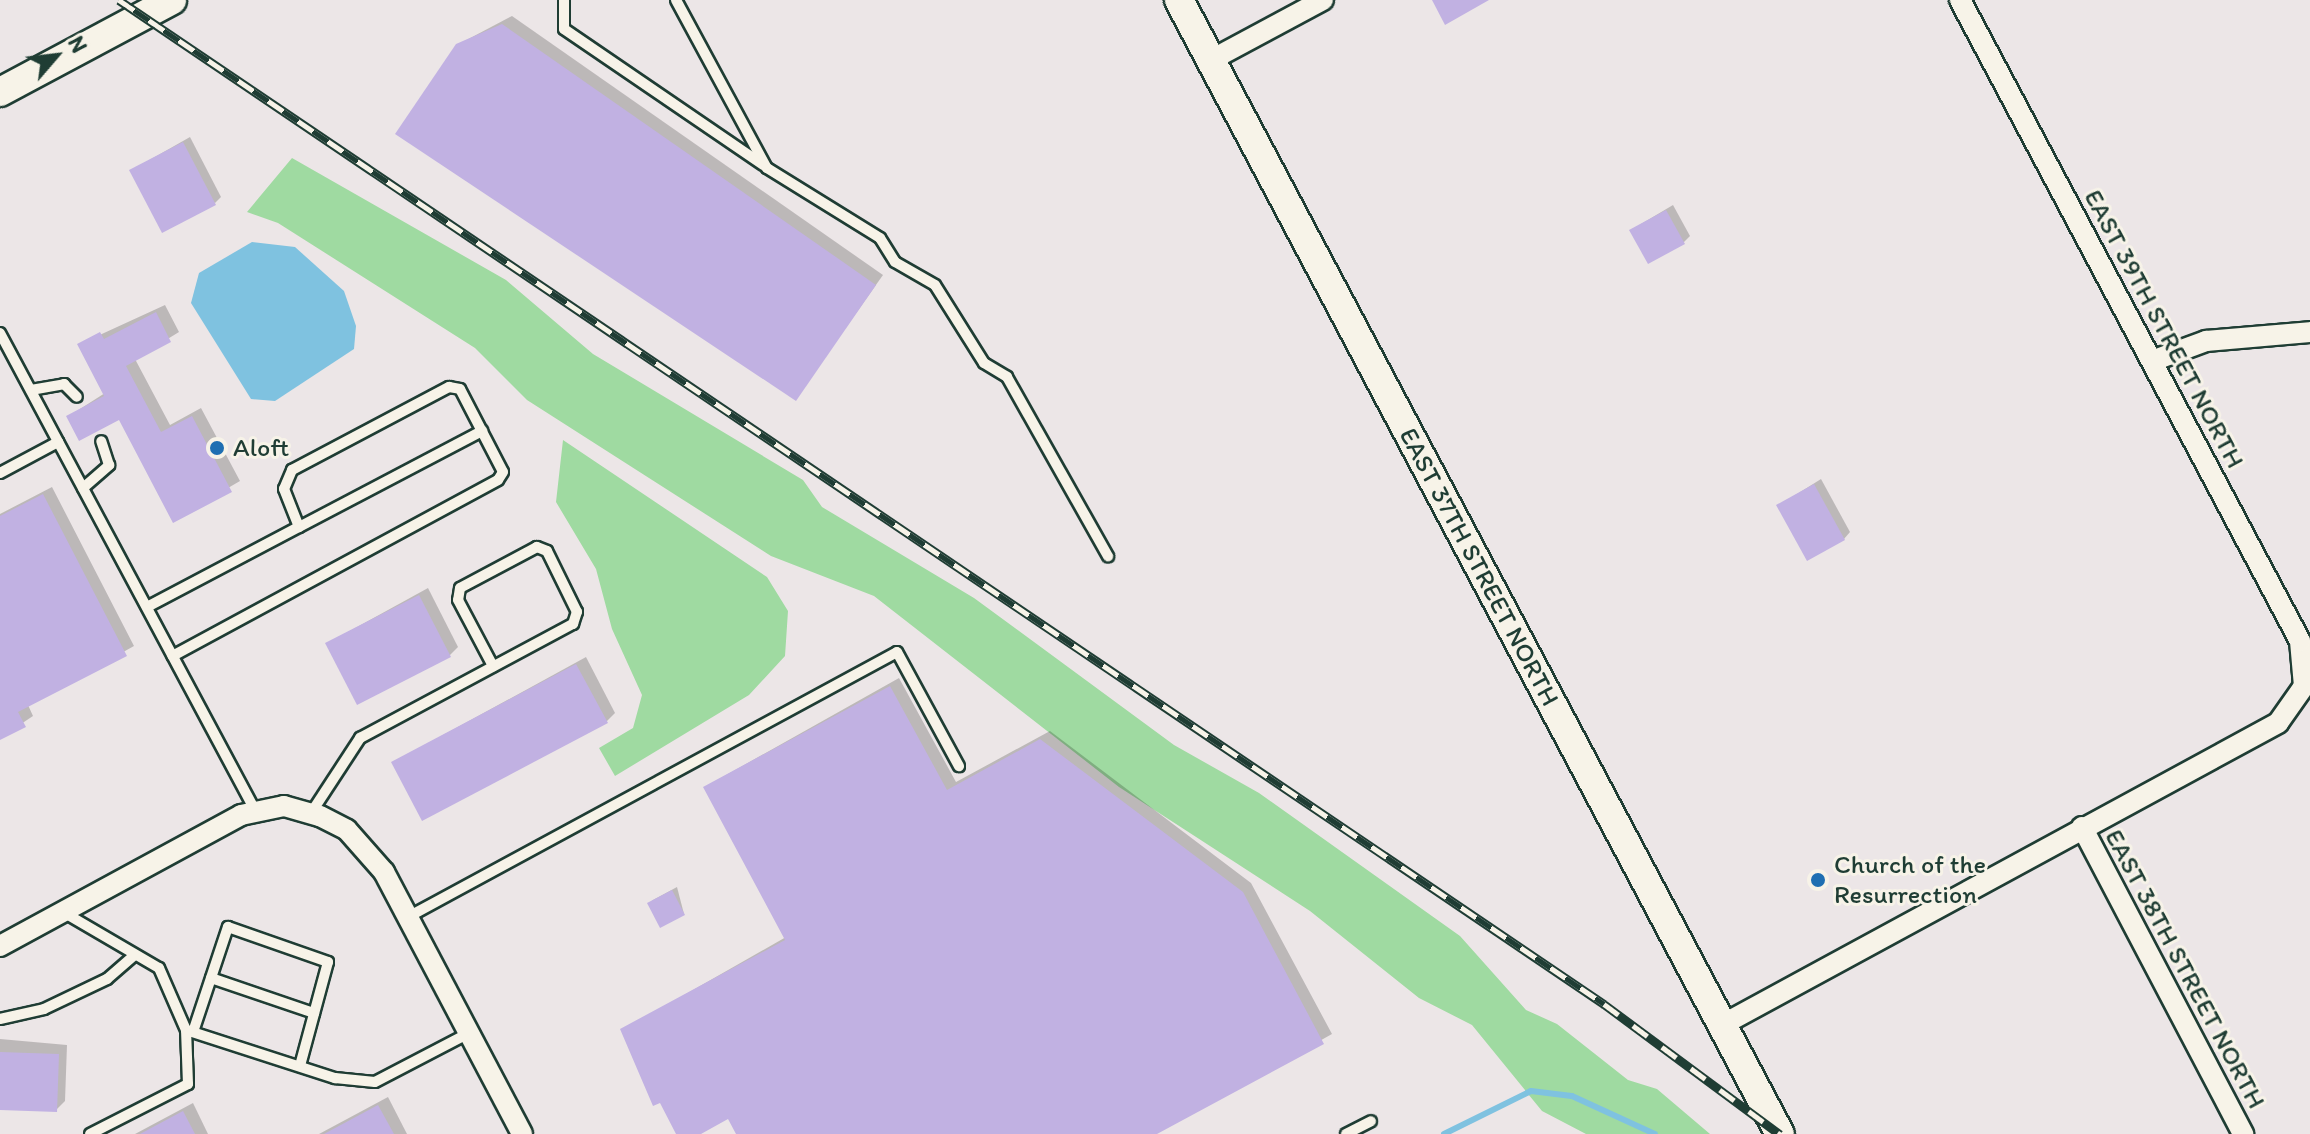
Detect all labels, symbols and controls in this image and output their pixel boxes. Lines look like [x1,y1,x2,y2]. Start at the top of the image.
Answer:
north arrow [16,16,96,96]
text: N [62,32,93,57]
street label: EAST 39TH STREET NORTH [2077,184,2251,474]
street label: EAST 37TH STREET NORTH [1392,422,1566,712]
place label: Aloft [233,432,289,464]
marker: Aloft [208,439,226,457]
street label: EAST 38TH STREET NORTH [2098,824,2272,1114]
place label: Church of the Resurrection [1834,849,1985,910]
marker: Church of the Resurrection [1809,871,1827,889]

